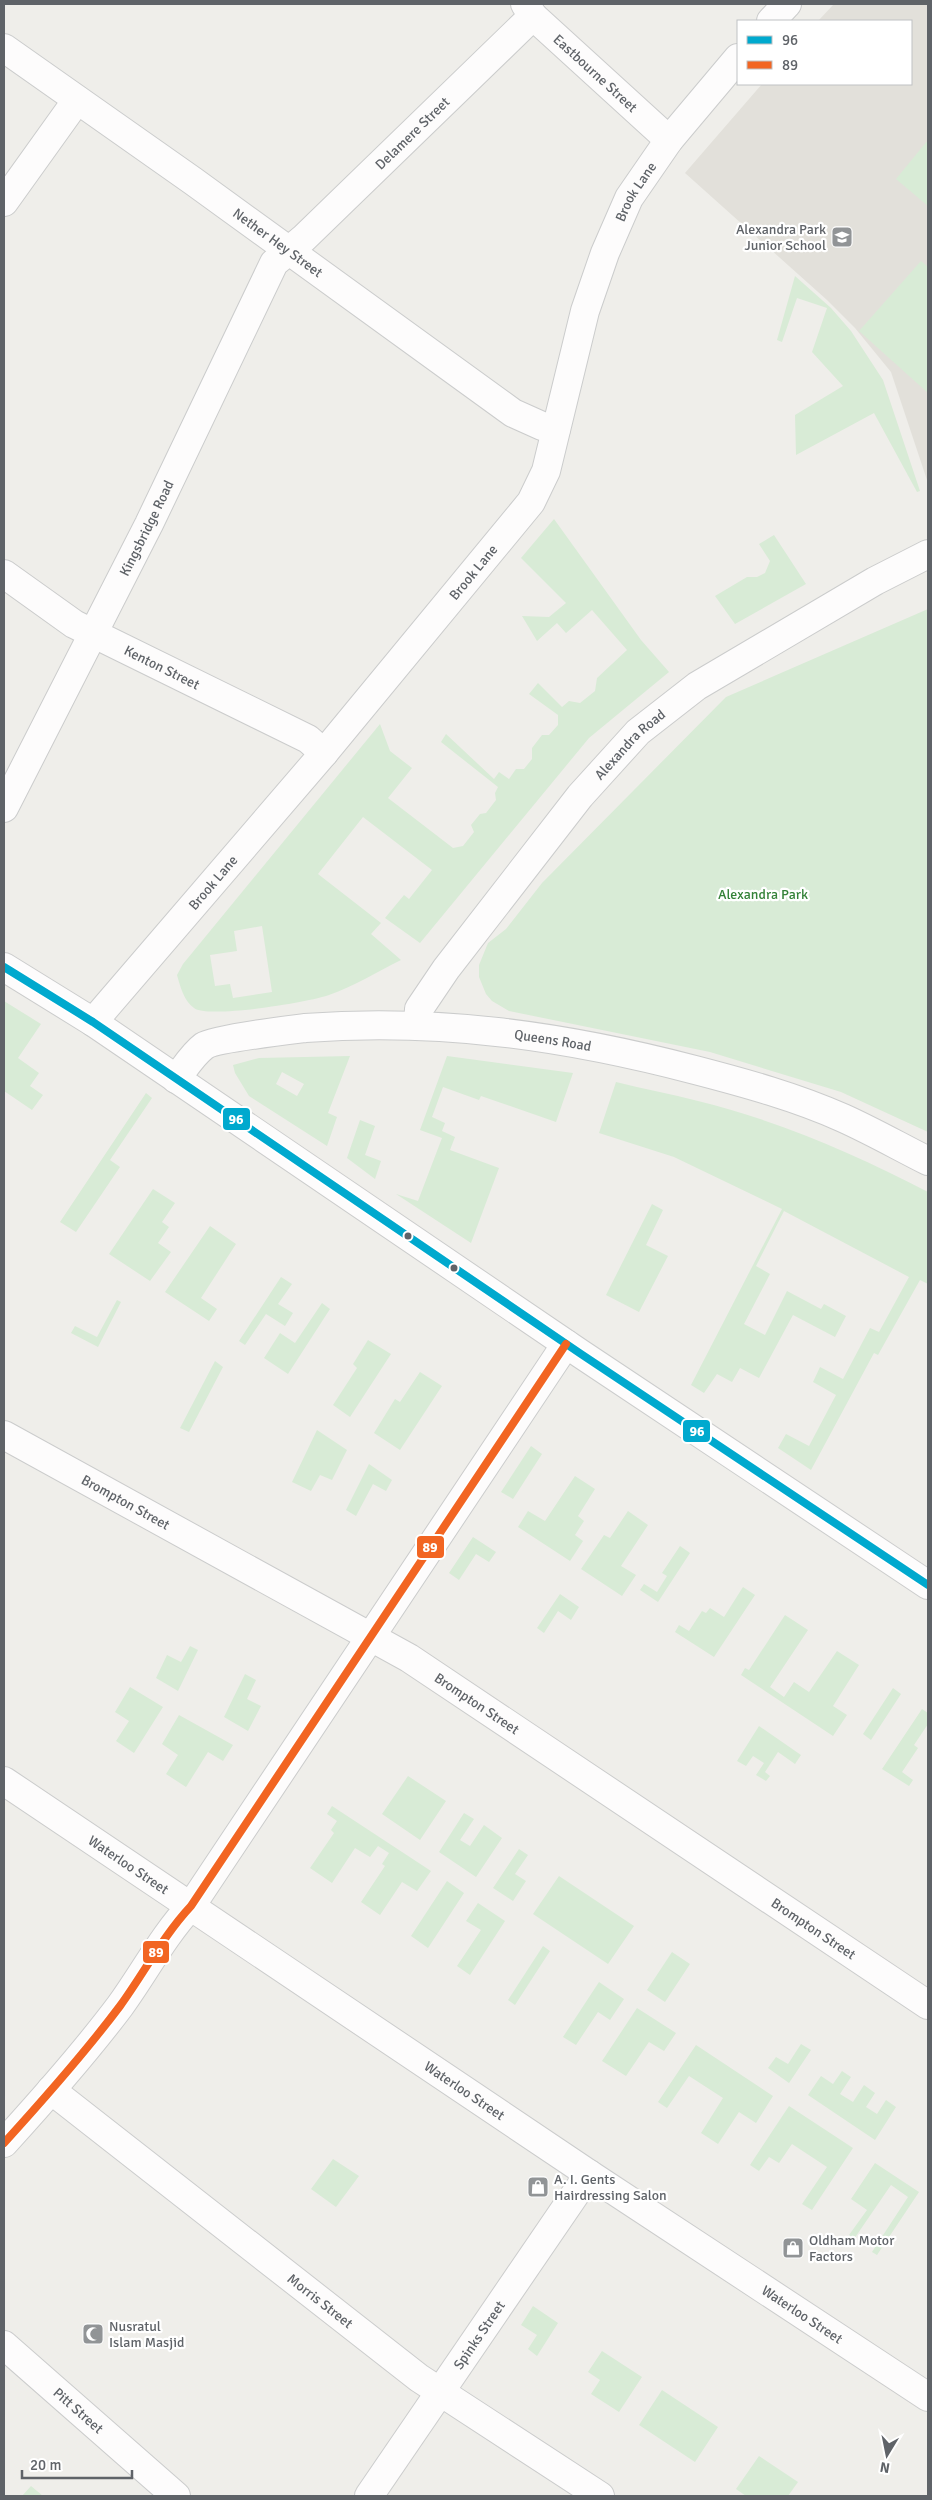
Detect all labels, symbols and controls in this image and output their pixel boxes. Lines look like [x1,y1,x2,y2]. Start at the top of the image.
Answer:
legend [737,20,912,85]
street label: Eastbourne Street [550,30,641,116]
text: 96 [782,31,798,49]
text: 89 [782,56,798,74]
street label: Delamere Street [371,93,453,173]
street label: Brook Lane [611,159,660,224]
street label: Nether Hey Street [230,204,326,281]
place label: Alexandra Park Junior School [736,221,826,254]
school or university icon: Alexandra Park Junior School [830,225,854,249]
street label: Kingsbridge Road [115,477,177,579]
street label: Brook Lane [445,541,501,603]
street label: Kenton Street [121,641,203,693]
street label: Alexandra Road [591,706,669,783]
street label: Brook Lane [185,852,241,913]
park label: Alexandra Park [718,886,808,903]
street label: Queens Road [513,1026,593,1055]
line badge: 96 [222,1107,251,1131]
text: 96 [228,1111,244,1128]
unlabelled marker [403,1231,413,1241]
unlabelled marker [449,1263,459,1273]
line badge: 96 [682,1419,711,1443]
text: 96 [689,1423,705,1440]
street label: Brompton Street [79,1471,173,1533]
line badge: 89 [416,1535,445,1559]
text: 89 [422,1539,438,1556]
street label: Brompton Street [431,1669,523,1738]
street label: Waterloo Street [85,1832,172,1898]
street label: Brompton Street [768,1894,859,1963]
line badge: 89 [142,1940,170,1964]
text: 89 [148,1944,164,1961]
street label: Waterloo Street [421,2057,508,2124]
place label: A. I. Gents Hairdressing Salon [554,2171,667,2204]
shop icon: A. I. Gents Hairdressing Salon [526,2175,550,2199]
place label: Oldham Motor Factors [809,2232,895,2265]
shop icon: Oldham Motor Factors [781,2236,805,2260]
street label: Morris Street [284,2270,357,2332]
street label: Waterloo Street [759,2281,846,2347]
street label: Spinks Street [450,2297,508,2373]
place label: Nusratul Islam Masjid [109,2318,184,2351]
mosque icon: Nusratul Islam Masjid [81,2322,105,2346]
street label: Pitt Street [50,2384,107,2437]
north arrow [862,2430,912,2480]
scale bar [22,2448,132,2480]
text: 20 m [30,2456,61,2474]
text: N [879,2458,891,2477]

